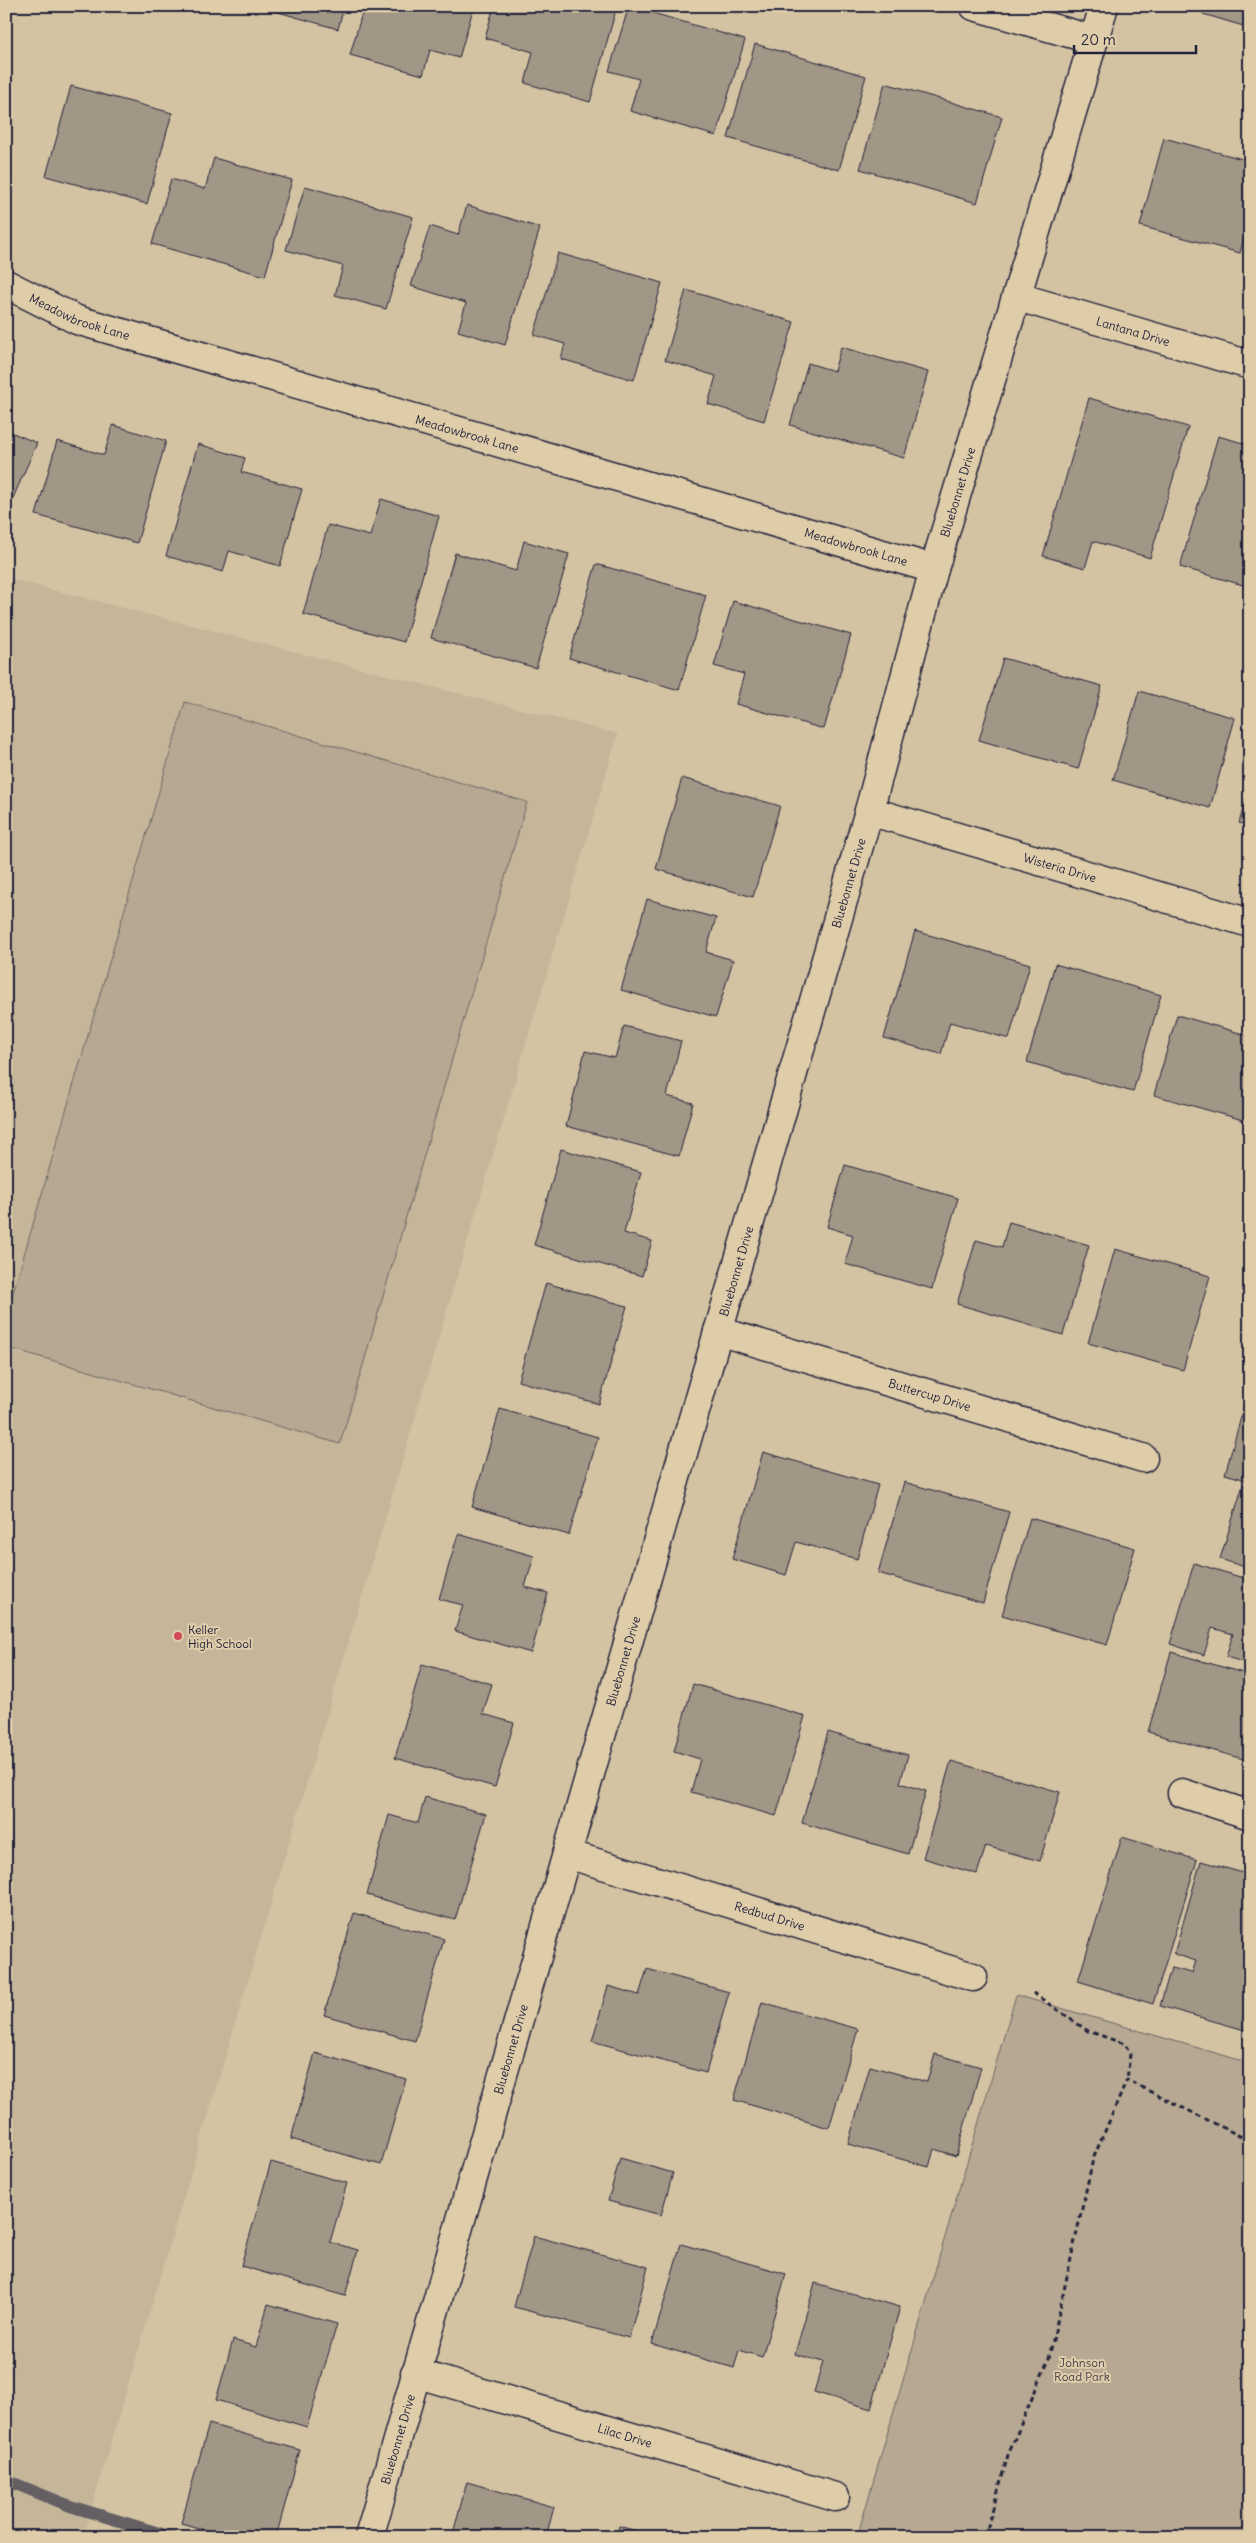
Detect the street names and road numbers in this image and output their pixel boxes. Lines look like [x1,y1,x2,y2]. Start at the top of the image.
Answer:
street label: Meadowbrook Lane [27,290,132,342]
street label: Lantana Drive [1095,313,1172,349]
street label: Meadowbrook Lane [414,411,521,455]
street label: Bluebonnet Drive [937,445,978,539]
street label: Meadowbrook Lane [803,524,910,568]
street label: Bluebonnet Drive [828,836,868,930]
street label: Wisteria Drive [1022,849,1098,885]
street label: Bluebonnet Drive [716,1224,756,1318]
street label: Buttercup Drive [887,1375,973,1414]
street label: Bluebonnet Drive [603,1614,643,1708]
street label: Redbud Drive [733,1898,807,1933]
street label: Bluebonnet Drive [490,2002,531,2096]
street label: Bluebonnet Drive [377,2392,418,2486]
street label: Lilac Drive [596,2420,654,2450]

